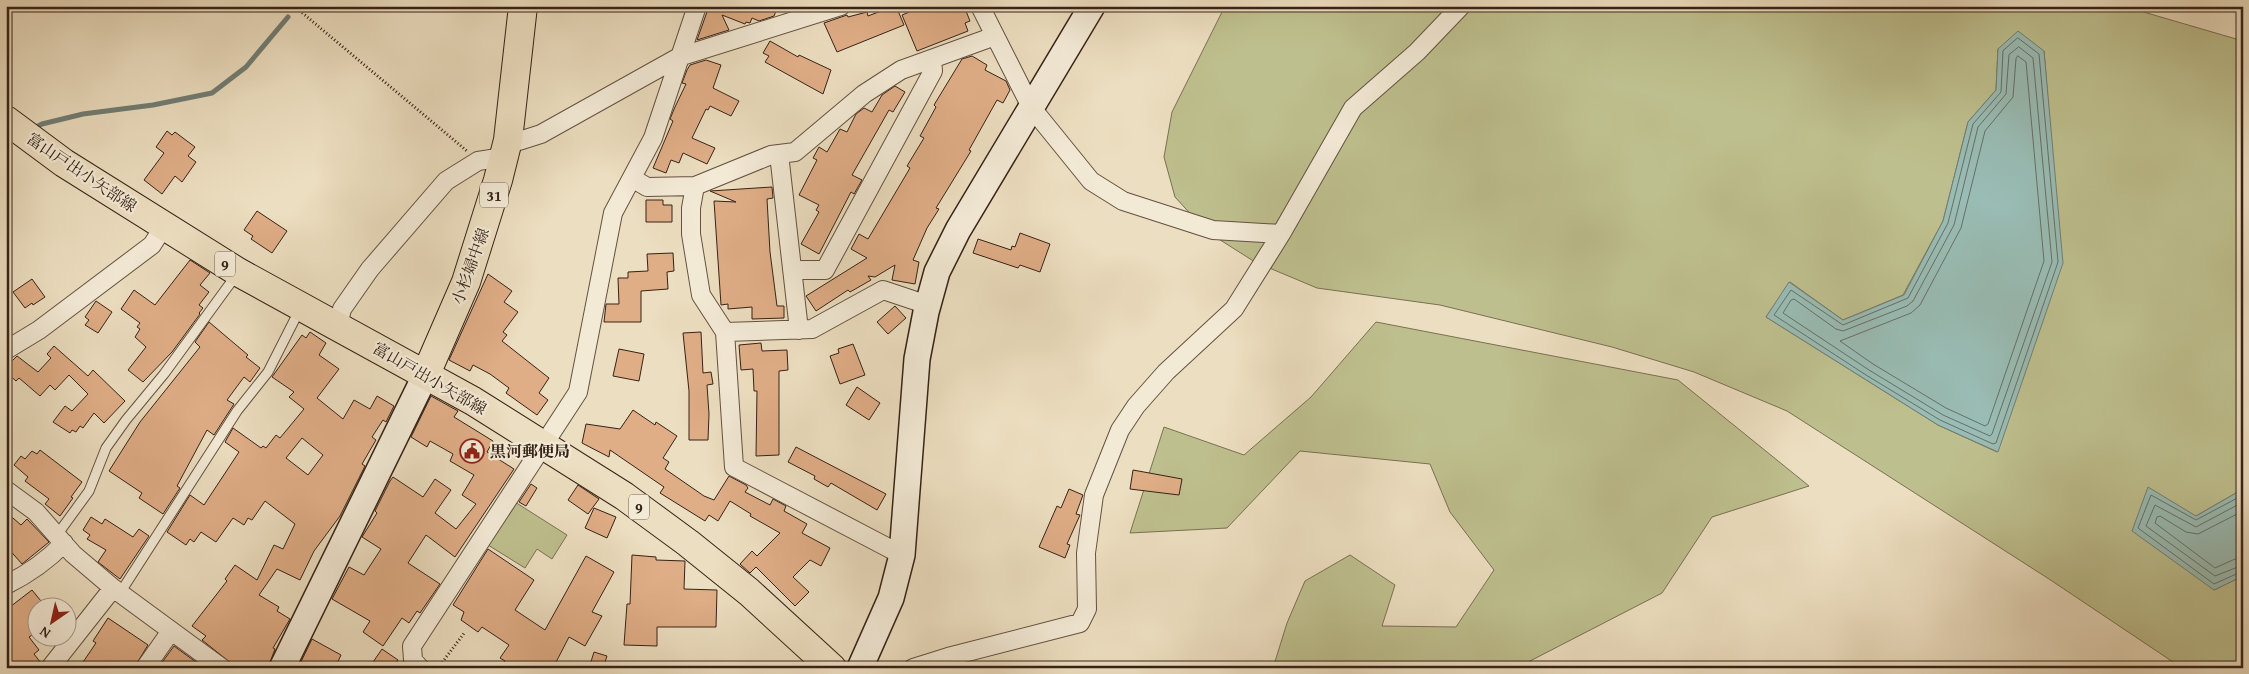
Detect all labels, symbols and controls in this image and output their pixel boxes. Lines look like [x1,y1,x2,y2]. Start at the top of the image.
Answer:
street label: 富山戸出小矢部線 [22,126,142,218]
road number: 31 [480,182,508,208]
street label: 小杉婦中線 [445,224,495,308]
road number: 9 [215,252,235,276]
street label: 富山戸出小矢部線 [369,336,491,420]
public building icon: 黒河郵便局 [459,438,485,464]
place label: 黒河郵便局 [490,439,570,463]
road number: 9 [629,494,649,520]
north arrow [28,596,78,646]
text: N [35,622,54,644]

